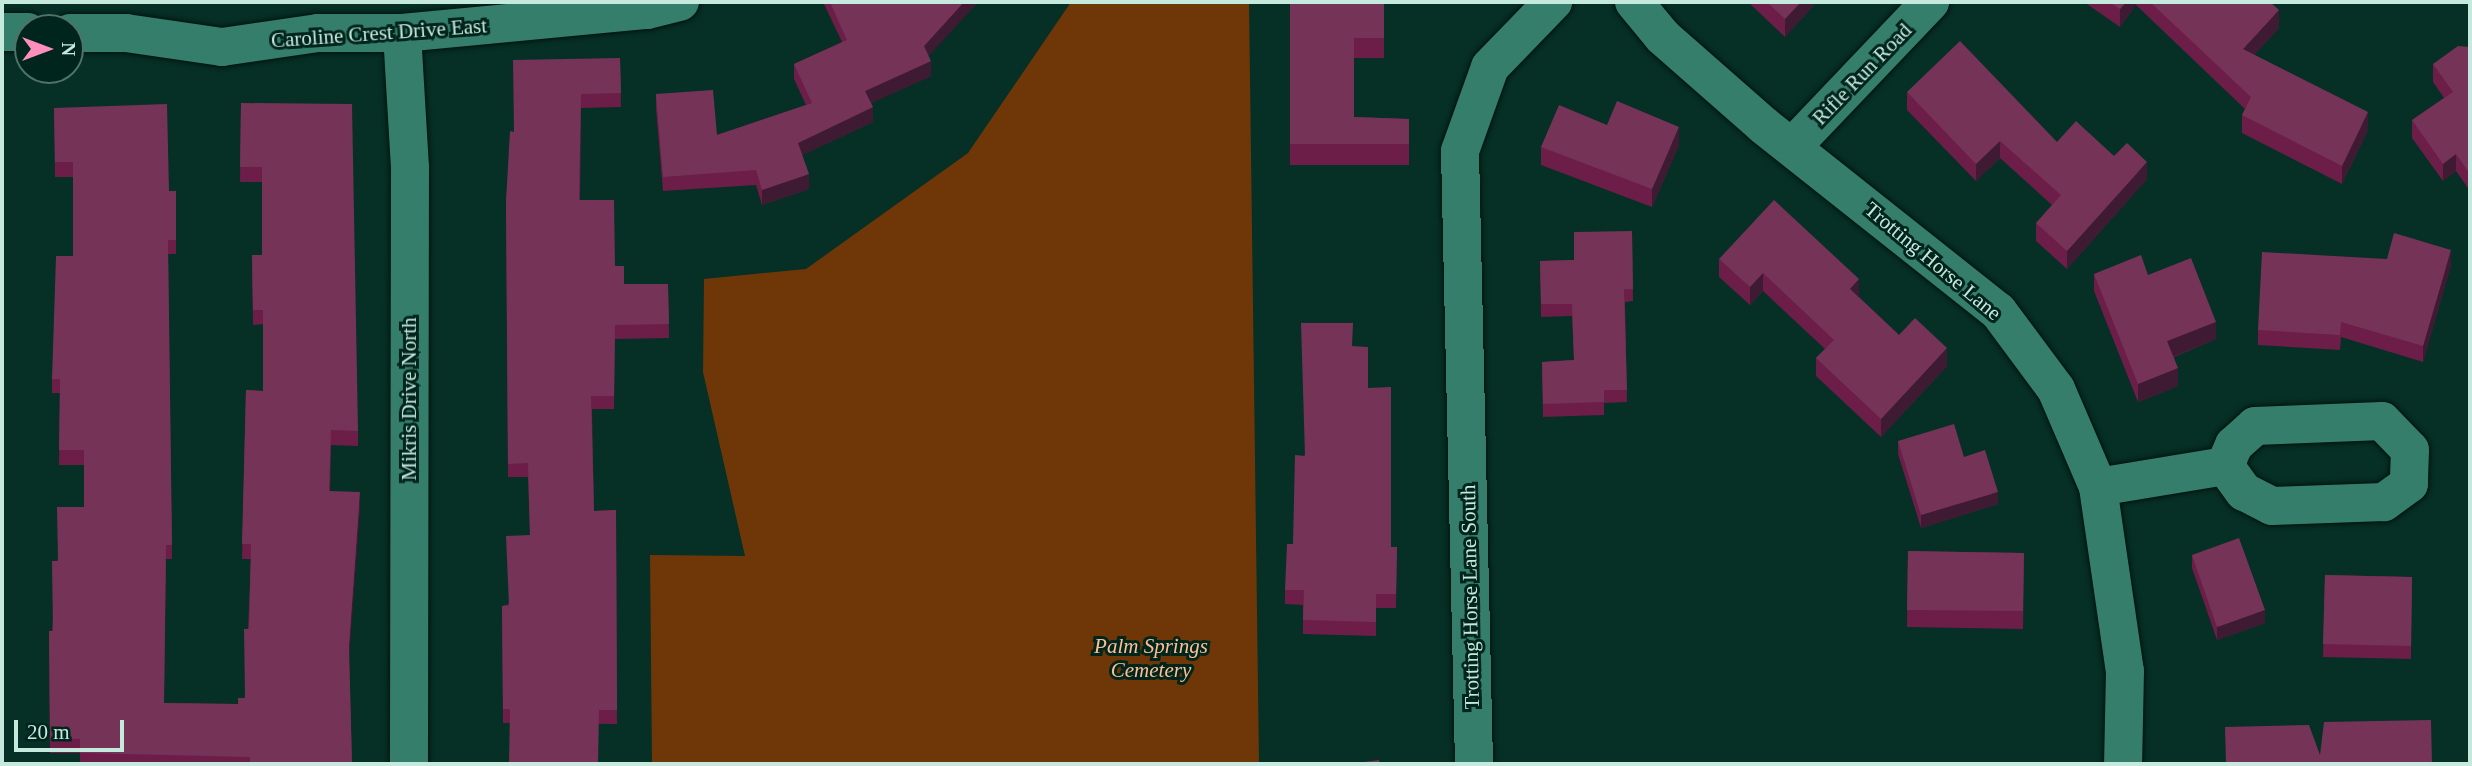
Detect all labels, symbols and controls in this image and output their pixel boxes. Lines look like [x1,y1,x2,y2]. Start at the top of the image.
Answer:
street label: Caroline Crest Drive East [270,13,488,53]
north arrow [14,14,84,84]
street label: Rifle Run Road [1807,18,1917,130]
text: N [58,42,79,56]
street label: Trotting Horse Lane [1860,196,2006,326]
street label: Mikris Drive North [396,317,422,481]
street label: Trotting Horse Lane South [1455,484,1485,710]
park label: Palm Springs Cemetery [1094,633,1208,683]
scale bar [18,706,128,750]
text: 20 m [27,720,70,744]

